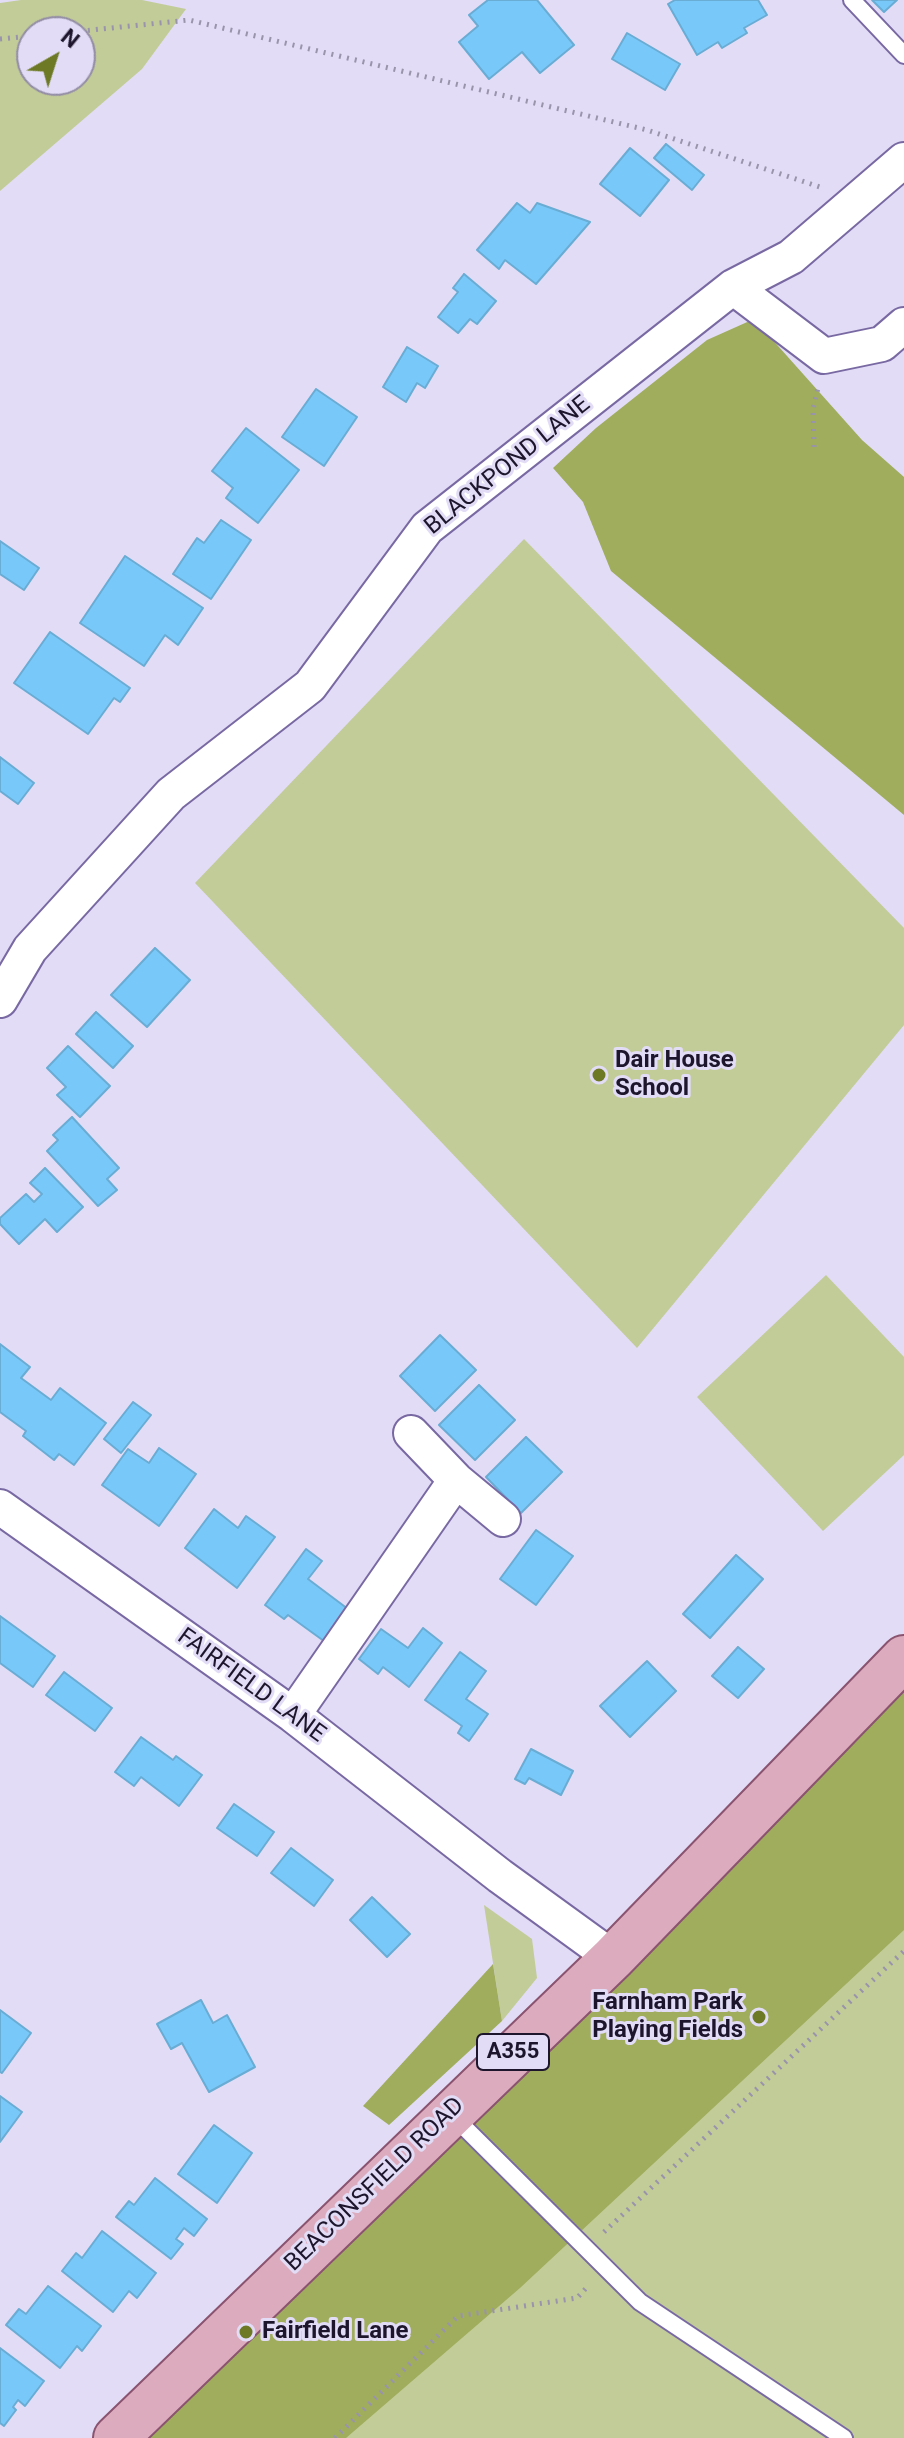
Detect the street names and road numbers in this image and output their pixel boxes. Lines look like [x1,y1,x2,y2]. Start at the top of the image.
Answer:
street label: BLACKPOND LANE [420,391,596,541]
street label: FAIRFIELD LANE [171,1623,331,1749]
road number: A355 [477,2034,549,2070]
street label: BEACONSFIELD ROAD [279,2092,471,2278]

